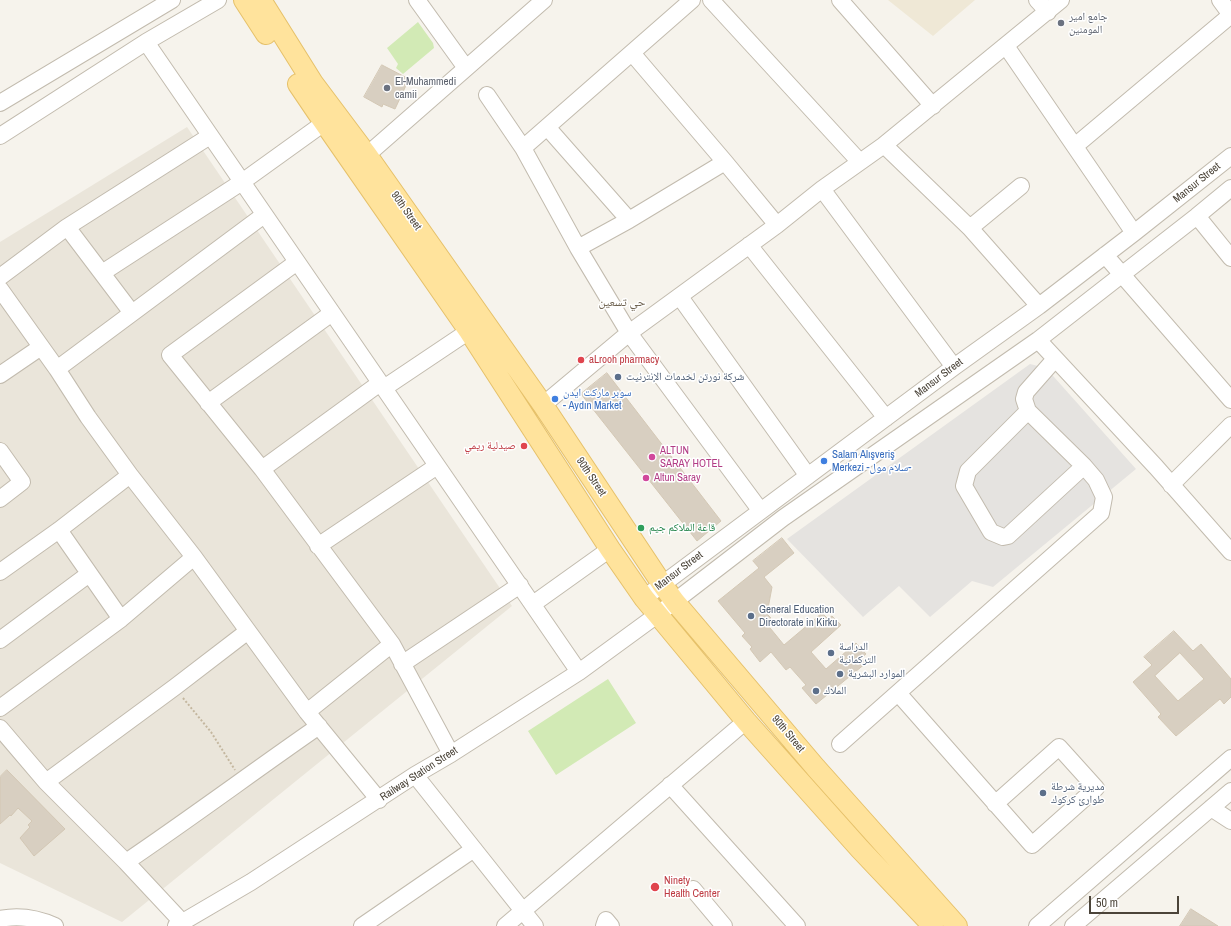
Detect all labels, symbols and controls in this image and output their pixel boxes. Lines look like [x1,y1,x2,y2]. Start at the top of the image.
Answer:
place label: جامع امير المومنين [1069,10,1108,36]
marker: جامع امير المومنين [1056,18,1066,28]
place label: El-Muhammedi camii [395,75,456,101]
marker: El-Muhammedi camii [382,83,392,93]
street label: Mansur Street [1171,160,1223,206]
street label: 90th Street [388,189,424,233]
district label: حي تسعين [599,296,645,310]
place label: aLrooh pharmacy [589,353,659,367]
marker: aLrooh pharmacy [576,355,586,365]
street label: Mansur Street [912,356,966,400]
place label: شركة نورتن لخدمات الإنترنيت [626,370,744,384]
marker: شركة نورتن لخدمات الإنترنيت [613,372,623,382]
place label: سوبر ماركت ايدن - Aydın Market [563,386,632,412]
marker: سوبر ماركت ايدن - Aydın Market [550,394,560,404]
place label: صيدلية ريمي [464,439,516,453]
marker: صيدلية ريمي [519,441,529,451]
place label: ALTUN SARAY HOTEL [660,444,723,470]
place label: Salam Alışveriş Merkezi -سلام مول- [832,448,911,474]
marker: ALTUN SARAY HOTEL [647,452,657,462]
street label: 90th Street [573,455,609,499]
marker: Salam Alışveriş Merkezi -سلام مول- [819,456,829,466]
place label: Altun Saray [654,471,701,485]
marker: Altun Saray [641,473,651,483]
place label: قاعة الملاكم جيم [649,521,715,535]
marker: قاعة الملاكم جيم [636,523,646,533]
street label: Mansur Street [652,549,706,593]
place label: General Education Directorate in Kirku [759,603,837,629]
marker: General Education Directorate in Kirku [746,611,756,621]
place label: الدراسة التركمانية [839,640,876,666]
marker: الدراسة التركمانية [826,648,836,658]
place label: الموارد البشرية [848,667,905,681]
marker: الموارد البشرية [835,669,845,679]
place label: الملاك [824,684,846,698]
marker: الملاك [811,686,821,696]
street label: 90th Street [769,713,807,755]
street label: Railway Station Street [378,744,460,804]
place label: مديرية شرطة طوارئ كركوك [1051,780,1105,806]
marker: مديرية شرطة طوارئ كركوك [1038,788,1048,798]
place label: Ninety Health Center [664,874,720,900]
marker: Ninety Health Center [649,881,661,893]
scale bar [1091,888,1181,914]
text: 50 m [1096,895,1118,911]

